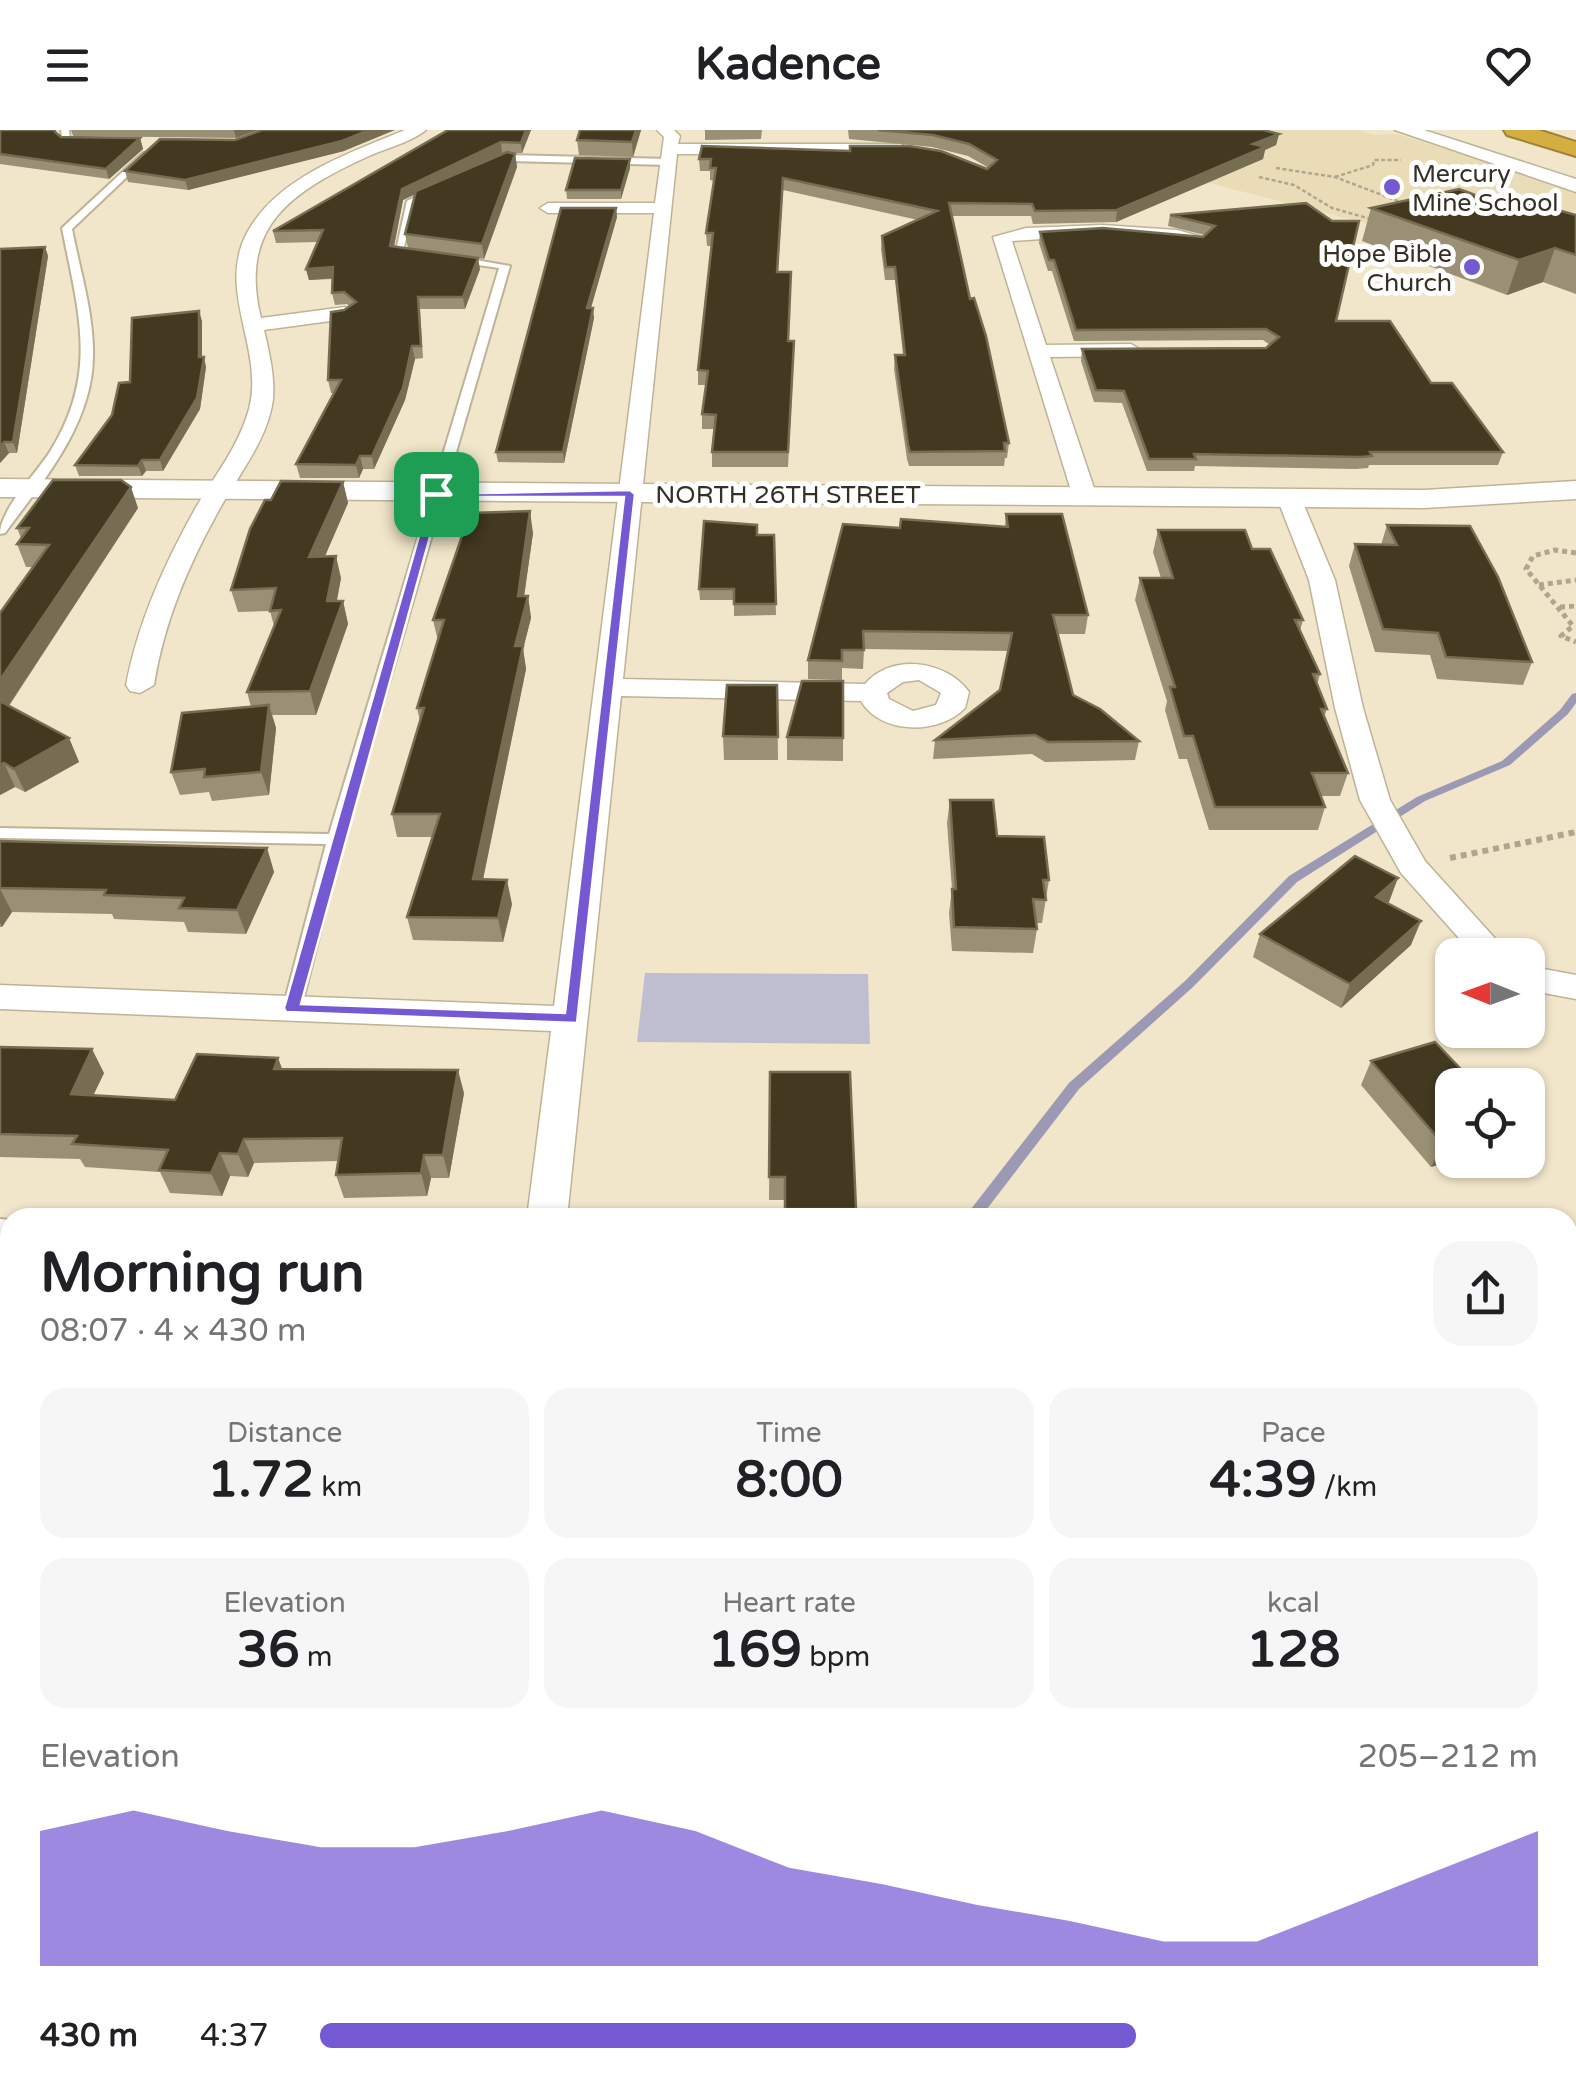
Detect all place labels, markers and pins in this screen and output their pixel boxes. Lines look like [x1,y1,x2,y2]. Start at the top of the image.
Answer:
place label: Mercury Mine School [1412,159,1559,218]
marker: Mercury Mine School [1381,176,1403,198]
place label: Hope Bible Church [1322,239,1452,298]
marker: Hope Bible Church [1461,256,1483,278]
pin [394,452,479,537]

